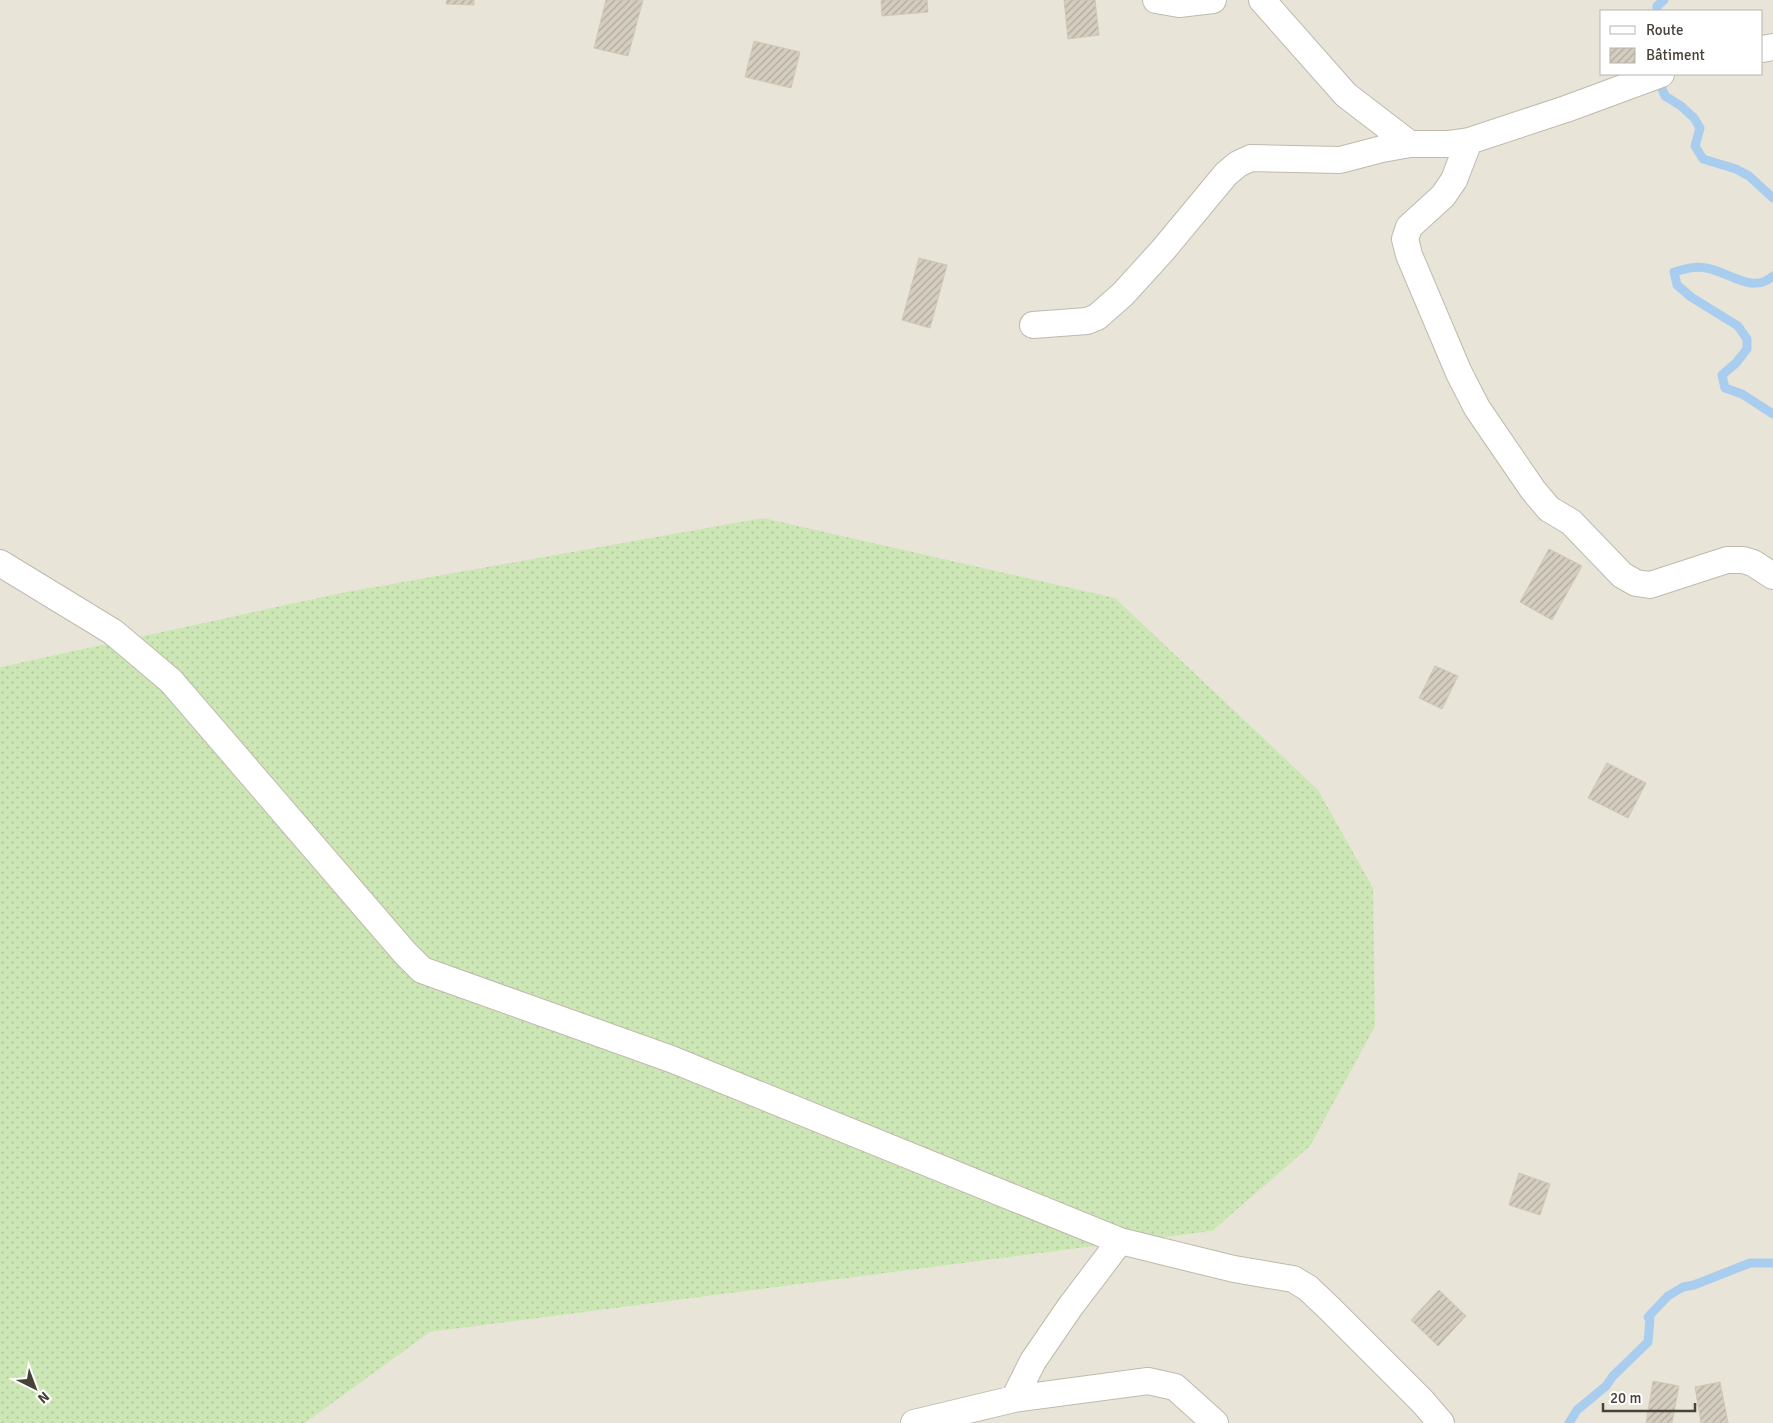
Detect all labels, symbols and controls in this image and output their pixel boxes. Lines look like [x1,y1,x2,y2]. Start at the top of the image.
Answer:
legend [1600,10,1763,75]
text: Route [1646,21,1683,39]
text: Bâtiment [1646,46,1705,64]
north arrow [10,1363,60,1413]
scale bar [1603,1380,1696,1412]
text: N [34,1388,53,1407]
text: 20 m [1610,1389,1641,1407]

